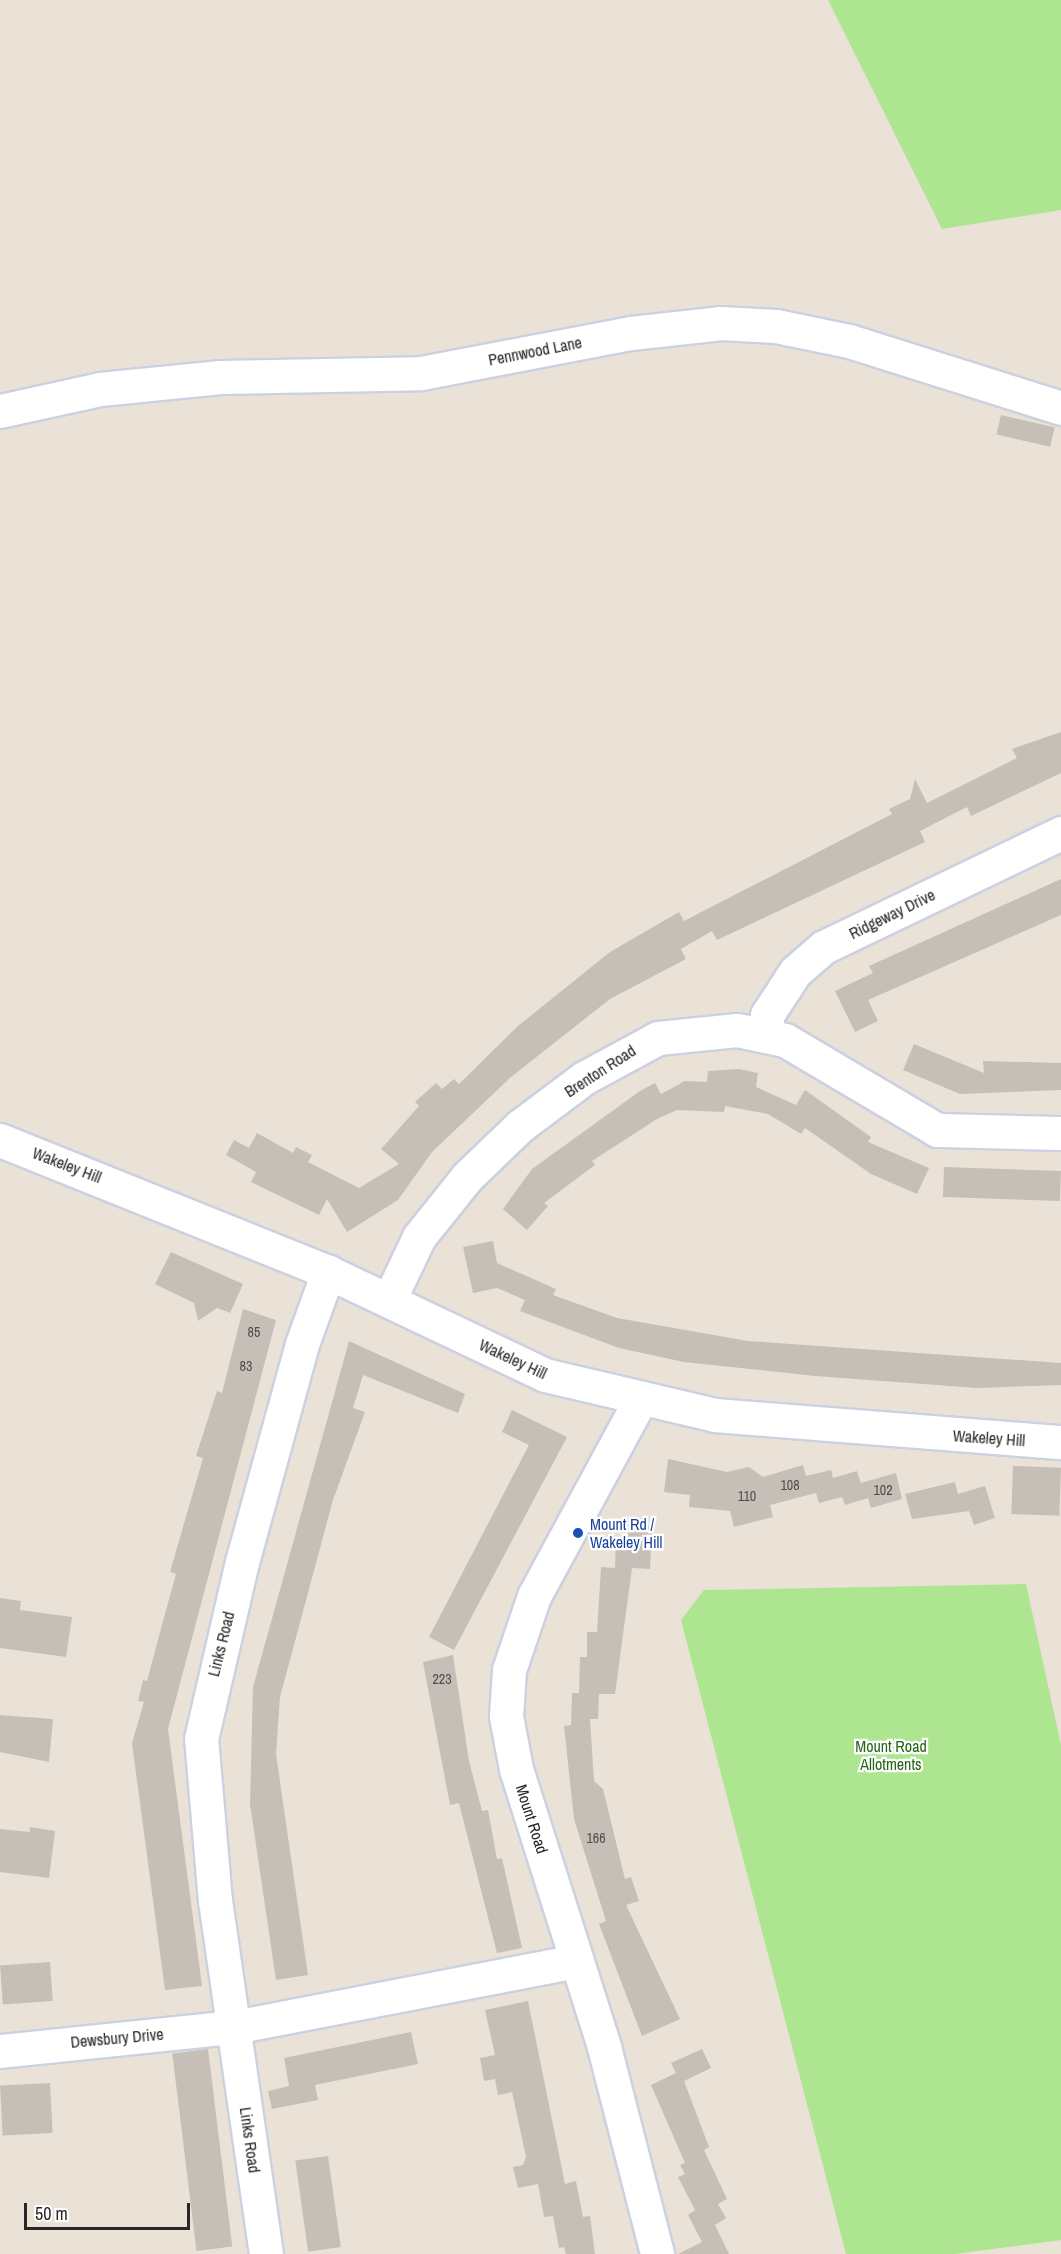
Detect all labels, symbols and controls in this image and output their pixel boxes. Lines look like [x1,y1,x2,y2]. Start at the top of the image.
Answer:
street label: Pennwood Lane [487,333,583,369]
street label: Ridgeway Drive [846,885,938,943]
street label: Brenton Road [561,1041,639,1101]
street label: Wakeley Hill [30,1143,104,1187]
house number: 85 [248,1324,260,1340]
street label: Wakeley Hill [476,1335,550,1383]
house number: 83 [240,1358,252,1374]
street label: Wakeley Hill [952,1426,1026,1450]
house number: 108 [780,1477,800,1493]
house number: 102 [873,1482,893,1498]
house number: 110 [738,1488,756,1504]
place label: Mount Rd / Wakeley Hill [590,1514,662,1552]
marker: Mount Rd / Wakeley Hill [571,1526,585,1540]
street label: Links Road [204,1609,238,1679]
house number: 223 [432,1671,452,1687]
park label: Mount Road Allotments [855,1736,927,1774]
street label: Mount Road [512,1782,552,1856]
house number: 166 [586,1830,606,1846]
street label: Dewsbury Drive [70,2024,164,2052]
street label: Links Road [236,2106,264,2174]
scale bar [27,2191,194,2229]
text: 50 m [35,2201,68,2226]

